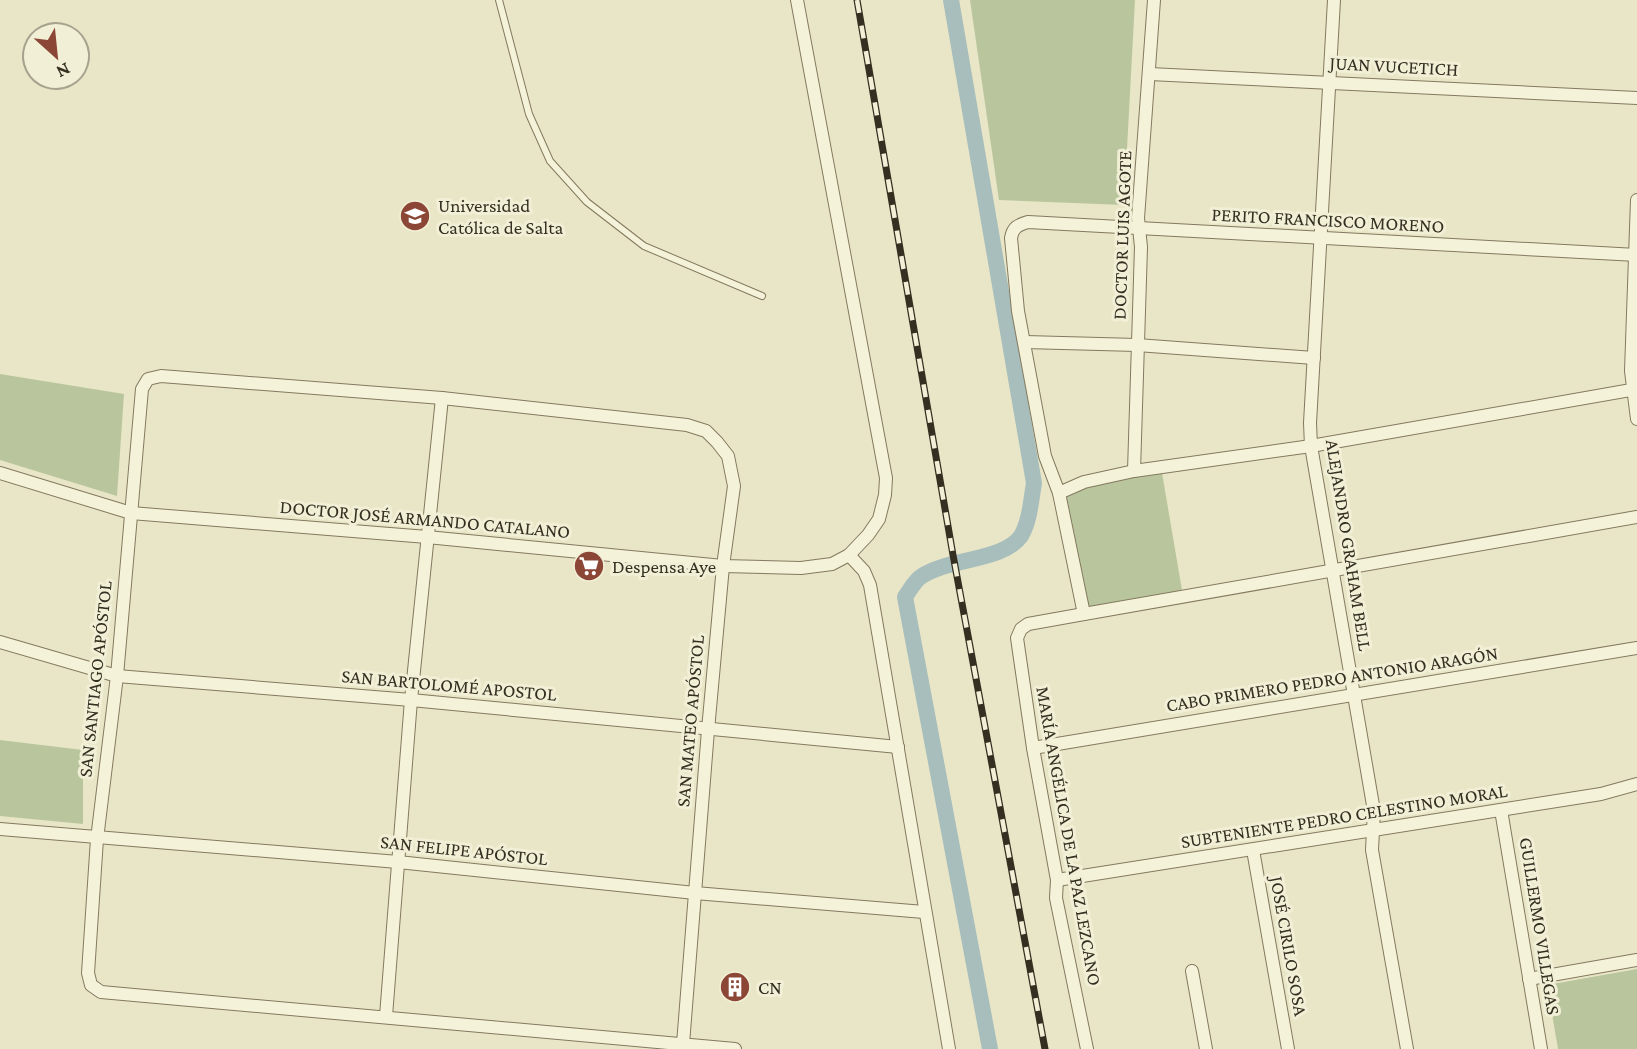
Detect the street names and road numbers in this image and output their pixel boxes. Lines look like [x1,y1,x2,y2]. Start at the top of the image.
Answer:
street label: JUAN VUCETICH [1327,52,1459,80]
street label: DOCTOR LUIS AGOTE [1109,150,1135,320]
street label: PERITO FRANCISCO MORENO [1211,203,1445,237]
street label: ALEJANDRO GRAHAM BELL [1322,438,1376,653]
street label: DOCTOR JOSÉ ARMANDO CATALANO [279,496,571,542]
street label: SAN SANTIAGO APÓSTOL [74,579,116,778]
street label: SAN MATEO APÓSTOL [672,634,708,808]
street label: CABO PRIMERO PEDRO ANTONIO ARAGÓN [1165,642,1499,716]
street label: SAN BARTOLOMÉ APOSTOL [341,665,558,705]
street label: MARÍA ANGÉLICA DE LA PAZ LEZCANO [1032,685,1106,987]
street label: SUBTENIENTE PEDRO CELESTINO MORAL [1179,780,1509,852]
street label: SAN FELIPE APÓSTOL [379,831,549,869]
street label: GUILLERMO VILLEGAS [1516,836,1564,1016]
street label: JOSÉ CIRILO SOSA [1266,873,1312,1018]

